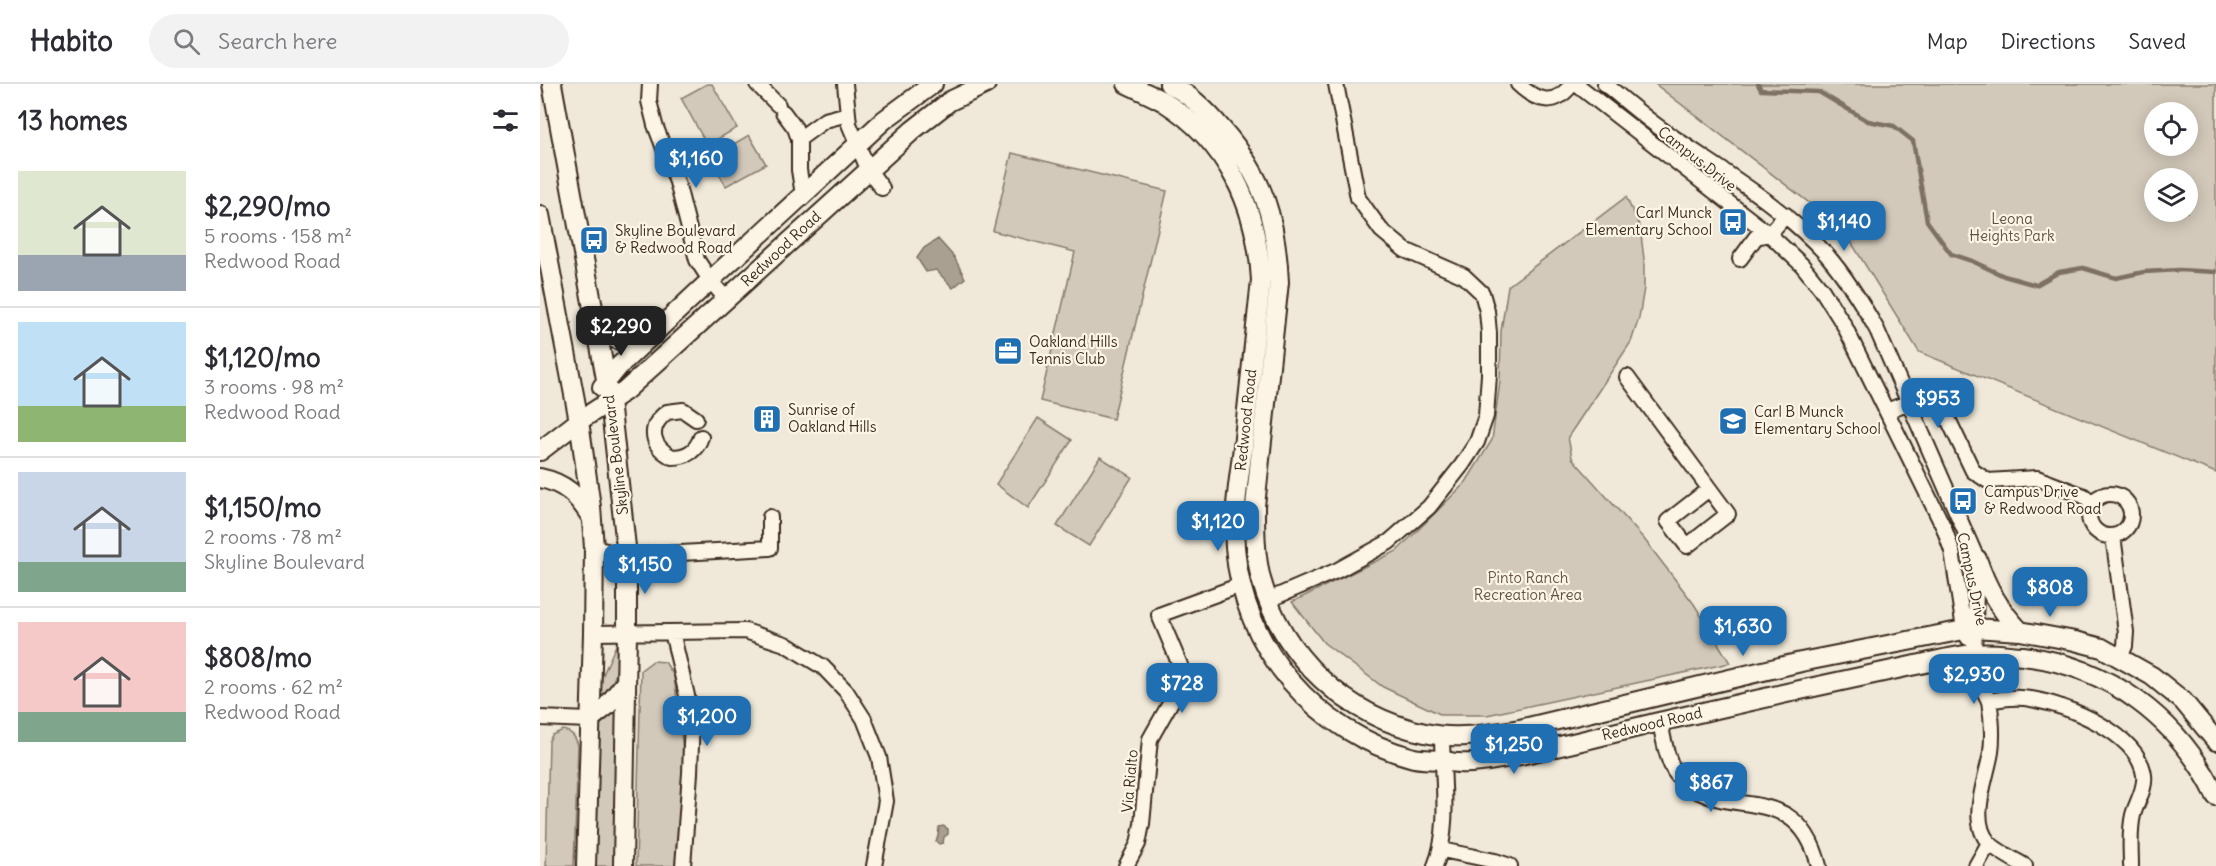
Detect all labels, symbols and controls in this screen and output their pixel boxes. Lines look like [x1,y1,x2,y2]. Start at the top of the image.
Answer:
search box [149,14,569,68]
text: Habito [30,23,113,59]
icon: search [170,25,203,58]
text: Search here [218,27,337,55]
text: Map [1927,28,1968,55]
text: Directions [2001,28,2095,55]
text: Saved [2128,28,2186,55]
map controls [2144,102,2198,222]
button: locate [2144,102,2198,156]
text: 13 homes [18,104,128,137]
icon: filters [489,104,522,137]
street label: Campus Drive [1654,122,1740,195]
pin: $1,160 [647,138,745,189]
text: $1,160 [669,145,723,170]
button: layers [2144,168,2198,222]
text: $2,290/mo [204,190,331,223]
icon: home [66,195,138,267]
pin: $1,140 [1795,201,1893,252]
place label: Carl Munck Elementary School [1585,203,1712,239]
bus stop icon: Carl Munck Elementary School [1717,206,1749,238]
street label: Redwood Road [737,207,825,290]
text: $1,140 [1817,208,1871,233]
park label: Leona Heights Park [1969,209,2055,245]
place label: Skyline Boulevard & Redwood Road [615,221,736,257]
text: 5 rooms · 158 m² [204,223,352,248]
bus stop icon: Skyline Boulevard & Redwood Road [578,224,610,256]
text: Redwood Road [204,248,340,273]
pin: $2,290 [572,306,670,357]
text: $2,290 [590,313,652,338]
place label: Oakland Hills Tennis Club [1029,332,1118,368]
office icon: Oakland Hills Tennis Club [992,335,1024,367]
text: $1,120/mo [204,341,321,374]
icon: home [66,346,138,418]
street label: Redwood Road [1231,368,1260,472]
text: 3 rooms · 98 m² [204,374,344,399]
pin: $953 [1902,378,1974,429]
text: $953 [1915,385,1961,410]
street label: Skyline Boulevard [599,394,632,516]
text: Redwood Road [204,399,340,424]
place label: Sunrise of Oakland Hills [788,400,877,436]
place label: Carl B Munck Elementary School [1754,402,1881,438]
building icon: Sunrise of Oakland Hills [751,403,783,435]
school or university icon: Carl B Munck Elementary School [1717,405,1749,437]
place label: Campus Drive & Redwood Road [1984,482,2102,518]
bus stop icon: Campus Drive & Redwood Road [1947,485,1979,517]
text: $1,150/mo [204,491,321,524]
icon: home [66,496,138,568]
pin: $1,120 [1169,501,1267,552]
text: $1,120 [1191,508,1245,533]
text: 2 rooms · 78 m² [204,524,342,549]
street label: Campus Drive [1953,531,1992,627]
pin: $1,150 [596,544,694,595]
text: Skyline Boulevard [204,549,365,574]
text: $1,150 [618,551,672,576]
pin: $808 [2014,567,2086,618]
park label: Pinto Ranch Recreation Area [1474,568,1583,604]
text: $808 [2026,574,2074,599]
pin: $1,630 [1694,606,1792,657]
text: $1,630 [1714,613,1772,638]
text: $808/mo [204,641,312,674]
icon: home [66,646,138,718]
pin: $2,930 [1925,654,2023,705]
text: $2,930 [1943,661,2005,686]
pin: $728 [1146,663,1218,714]
text: $728 [1160,670,1204,695]
text: 2 rooms · 62 m² [204,674,343,699]
pin: $1,200 [658,696,756,747]
text: Redwood Road [204,699,340,724]
text: $1,200 [677,703,737,728]
street label: Redwood Road [1600,703,1704,744]
pin: $1,250 [1465,724,1563,775]
text: $1,250 [1485,731,1543,756]
street label: Via Rialto [1117,749,1142,813]
pin: $867 [1675,762,1747,813]
text: $867 [1689,769,1733,794]

